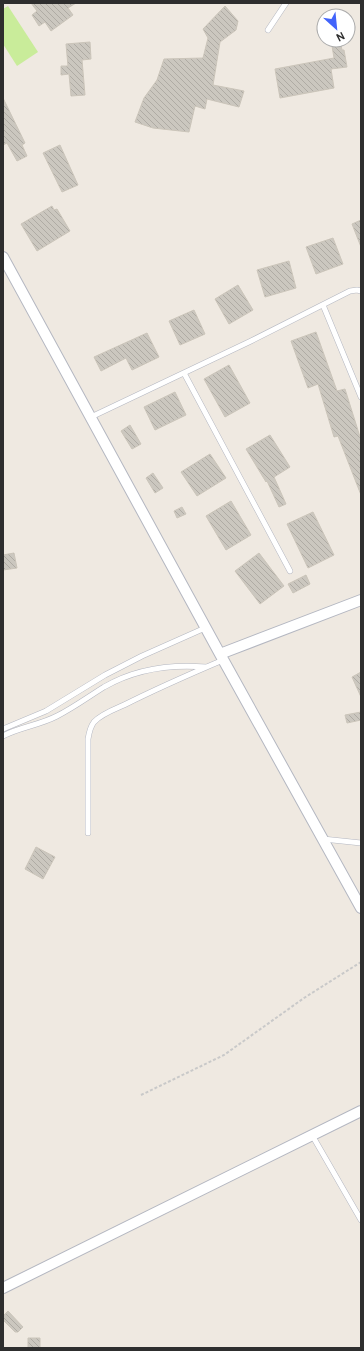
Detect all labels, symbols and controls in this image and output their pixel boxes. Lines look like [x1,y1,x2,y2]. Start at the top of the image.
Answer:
north arrow [316,8,356,48]
text: N [333,28,347,44]

